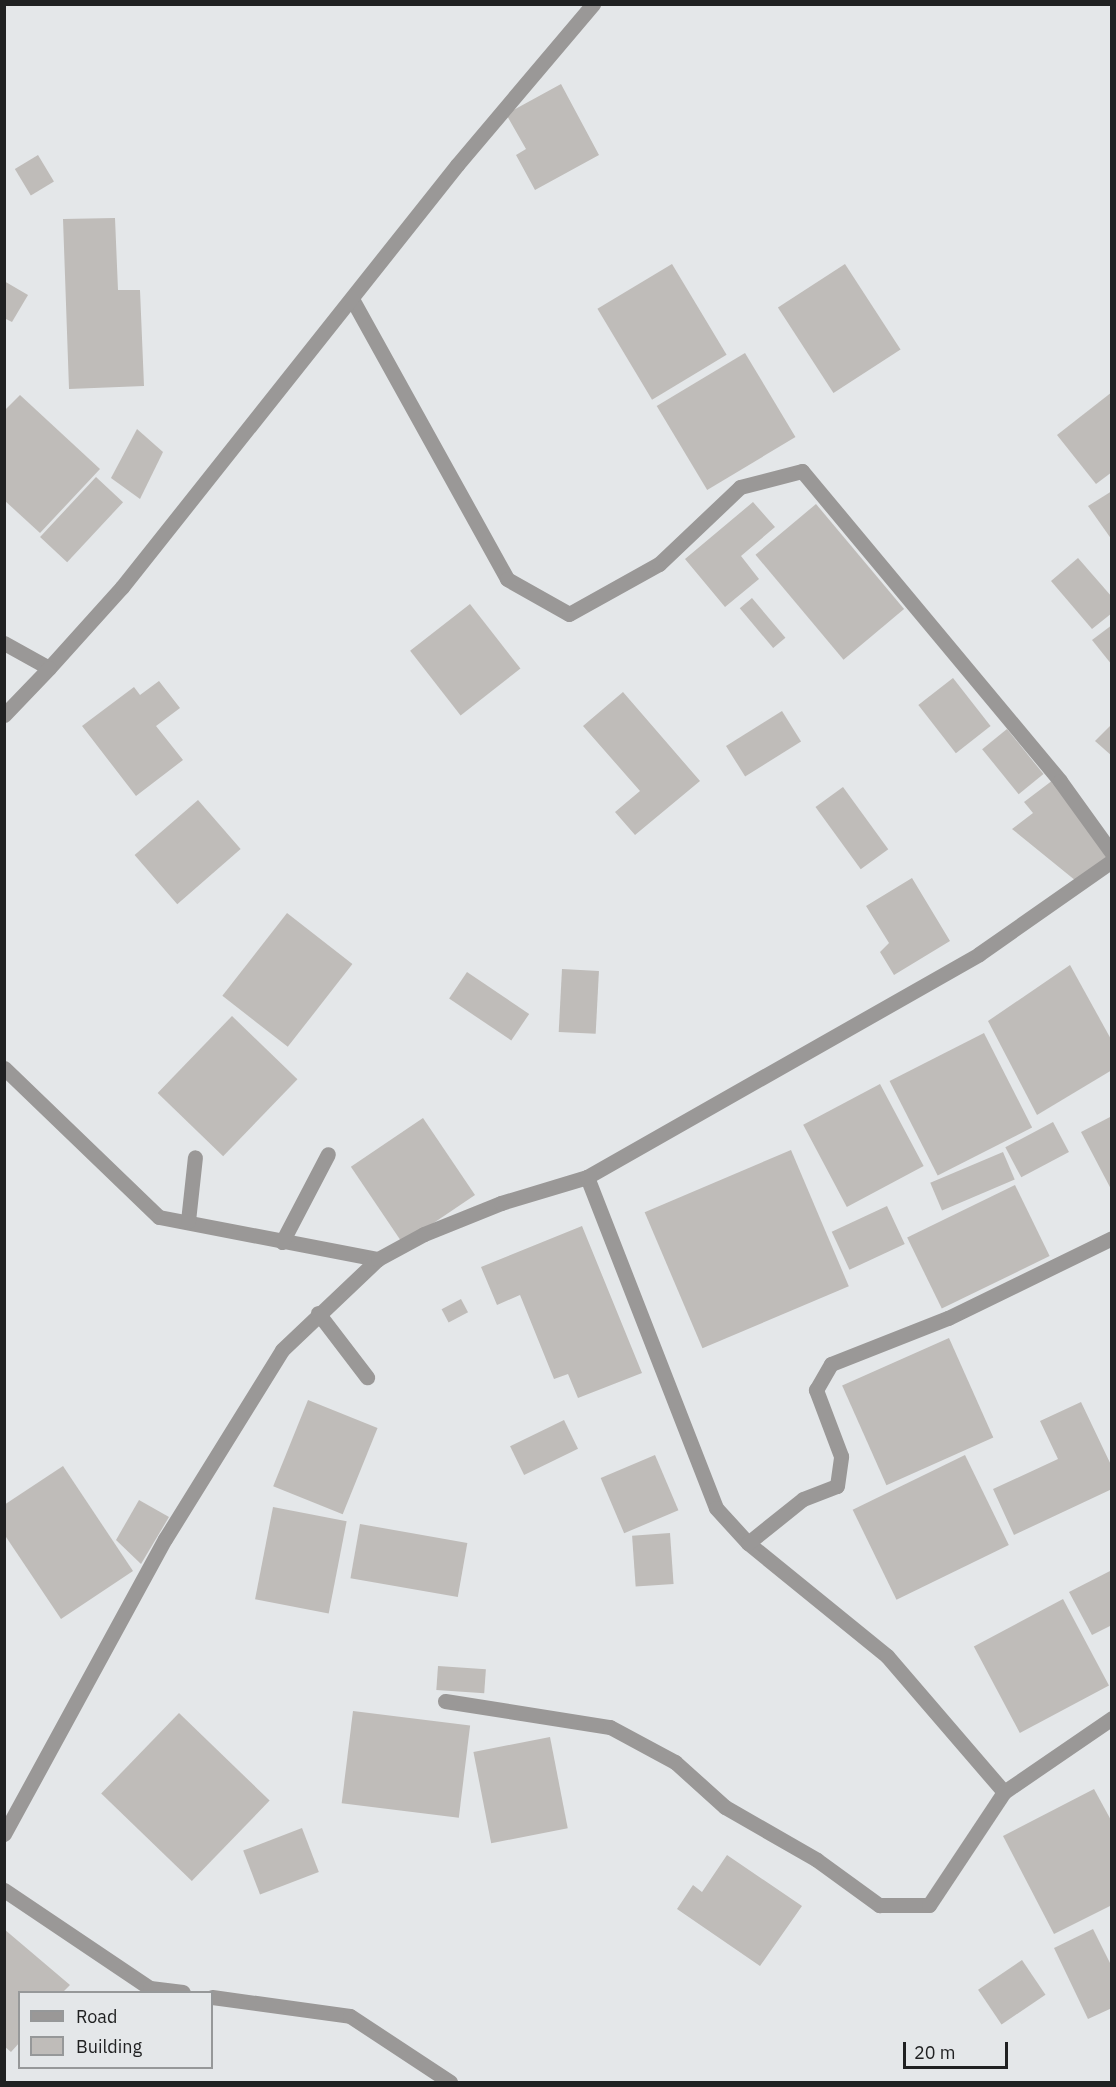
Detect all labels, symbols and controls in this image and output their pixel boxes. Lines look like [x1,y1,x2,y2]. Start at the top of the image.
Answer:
legend [18,1991,213,2069]
text: Road [76,2005,117,2028]
scale bar [906,2030,1011,2068]
text: Building [76,2035,142,2058]
text: 20 m [914,2041,956,2064]

